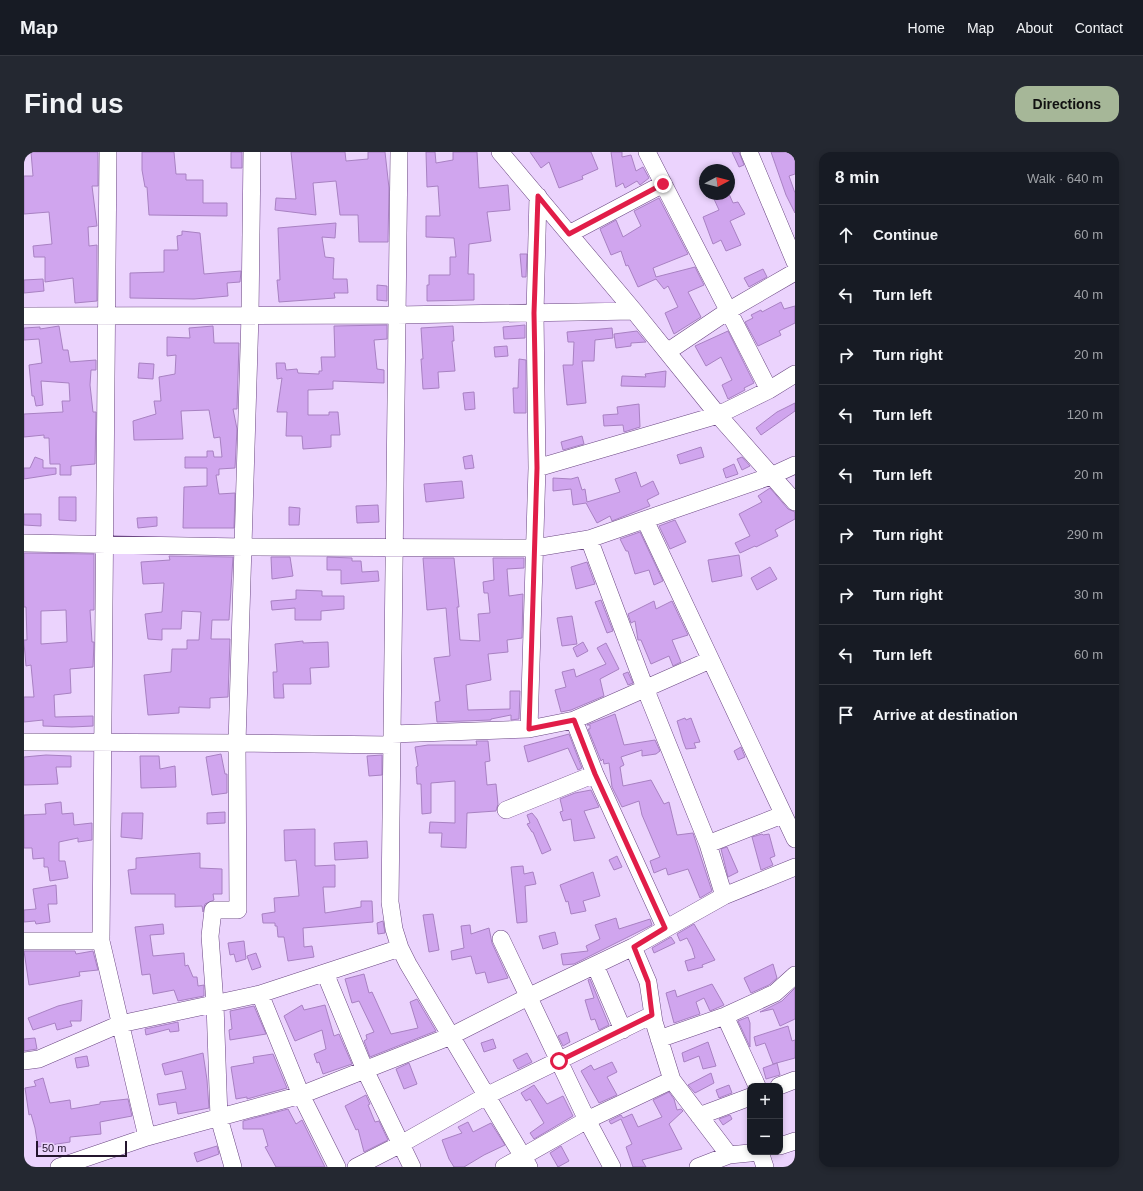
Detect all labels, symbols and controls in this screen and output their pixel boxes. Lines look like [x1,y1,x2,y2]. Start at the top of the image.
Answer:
text: Map [20,17,58,38]
text: Home [908,20,945,36]
text: Map [967,20,994,36]
text: About [1016,20,1053,36]
text: Contact [1075,20,1123,36]
button: Directions [1015,86,1119,122]
text: Find us [24,88,124,119]
north arrow [699,164,735,200]
text: 8 min [835,168,879,187]
text: Walk · 640 m [1027,171,1103,186]
route end [654,175,672,193]
icon: ahead [835,224,857,246]
text: Continue [873,226,938,243]
text: 60 m [1074,227,1103,242]
icon: left [835,284,857,306]
text: Turn left [873,286,932,303]
text: 40 m [1074,287,1103,302]
icon: right [835,344,857,366]
text: Turn right [873,346,943,363]
text: 20 m [1074,347,1103,362]
icon: left [835,404,857,426]
text: Turn left [873,406,932,423]
text: 120 m [1067,407,1103,422]
icon: left [835,464,857,486]
text: Turn left [873,466,932,483]
text: 20 m [1074,467,1103,482]
icon: right [835,524,857,546]
text: Turn right [873,526,943,543]
text: 290 m [1067,527,1103,542]
icon: right [835,584,857,606]
text: Turn right [873,586,943,603]
text: 30 m [1074,587,1103,602]
icon: left [835,644,857,666]
text: Turn left [873,646,932,663]
text: 60 m [1074,647,1103,662]
icon: arrive [835,704,857,726]
text: Arrive at destination [873,706,1018,723]
route start [550,1052,568,1070]
map controls [747,1083,783,1155]
button: + [747,1083,783,1119]
button: − [747,1119,783,1155]
scale bar [36,1139,127,1158]
text: 50 m [42,1142,66,1154]

